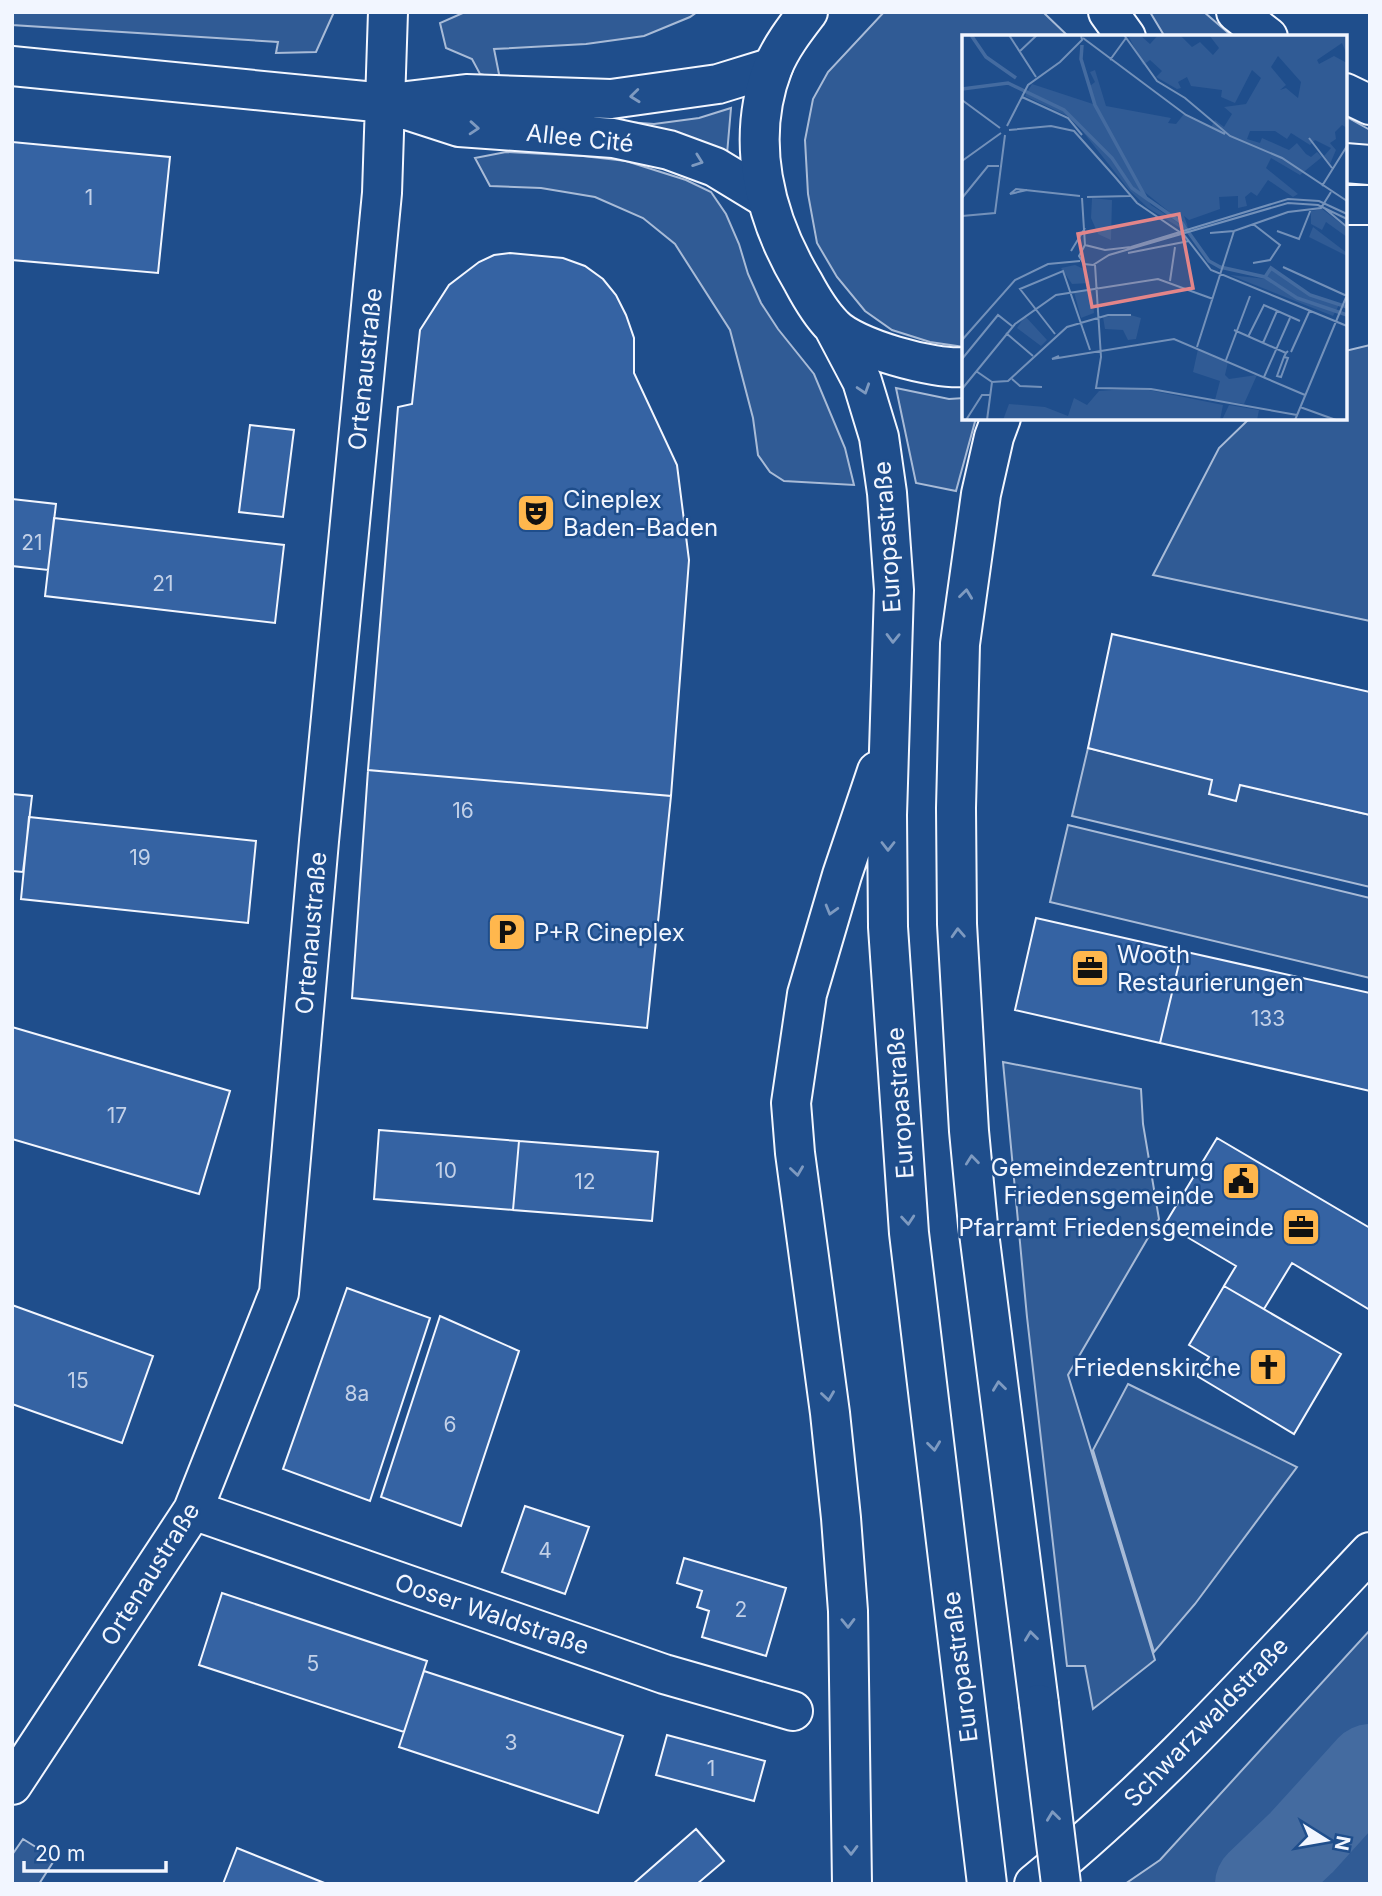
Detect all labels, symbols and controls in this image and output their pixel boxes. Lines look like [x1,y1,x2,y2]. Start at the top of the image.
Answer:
inset map [962,35,1347,420]
one-way arrow [630,89,641,104]
street label: Allee Cité [525,118,635,158]
one-way arrow [469,121,480,136]
one-way arrow [692,153,704,167]
house number: 1 [85,185,93,210]
street label: Ortenaustraße [342,286,388,452]
one-way arrow [856,382,870,395]
street label: Europastraße [867,460,907,614]
place label: Cineplex Baden-Baden [563,485,718,542]
theatre icon: Cineplex Baden-Baden [515,492,557,534]
house number: 21 [21,530,43,555]
house number: 21 [152,571,174,596]
one-way arrow [959,588,974,600]
one-way arrow [885,633,901,644]
house number: 16 [452,798,474,823]
one-way arrow [880,841,895,852]
house number: 19 [129,845,151,870]
street label: Ortenaustraße [289,851,333,1015]
one-way arrow [825,904,840,916]
parking icon: P+R Cineplex [486,911,528,953]
place label: P+R Cineplex [534,918,685,947]
one-way arrow [951,928,966,939]
place label: Wooth Restaurierungen [1117,940,1304,997]
office icon: Wooth Restaurierungen [1069,947,1111,989]
house number: 133 [1251,1006,1285,1031]
street label: Europastraße [880,1026,920,1180]
house number: 17 [107,1103,127,1128]
place label: Gemeindezentrumg Friedensgemeinde [991,1153,1214,1210]
one-way arrow [964,1155,979,1166]
house number: 10 [435,1158,457,1183]
public building icon: Gemeindezentrumg Friedensgemeinde [1220,1160,1262,1202]
one-way arrow [790,1165,805,1176]
house number: 12 [574,1169,596,1194]
office icon: Pfarramt Friedensgemeinde [1280,1206,1322,1248]
place label: Pfarramt Friedensgemeinde [959,1213,1274,1242]
one-way arrow [900,1215,915,1226]
church icon: Friedenskirche [1247,1346,1289,1388]
place label: Friedenskirche [1073,1353,1241,1382]
house number: 15 [67,1368,89,1393]
one-way arrow [991,1380,1006,1392]
house number: 8a [345,1381,369,1406]
one-way arrow [820,1390,835,1402]
house number: 6 [443,1412,457,1437]
one-way arrow [927,1440,942,1452]
street label: Ortenaustraße [95,1497,205,1651]
house number: 4 [538,1538,552,1563]
street label: Ooser Waldstraße [391,1567,593,1661]
street label: Europastraße [936,1590,984,1744]
house number: 2 [735,1597,747,1622]
one-way arrow [840,1618,856,1628]
one-way arrow [1023,1630,1038,1642]
street label: Schwarzwaldstraße [1118,1631,1294,1813]
house number: 5 [307,1651,319,1676]
house number: 3 [505,1730,517,1755]
house number: 1 [707,1756,715,1781]
north arrow [1291,1805,1361,1875]
one-way arrow [1046,1810,1061,1822]
scale bar [24,1829,166,1873]
text: N [1330,1834,1355,1852]
text: 20 m [35,1841,85,1866]
one-way arrow [844,1845,859,1856]

